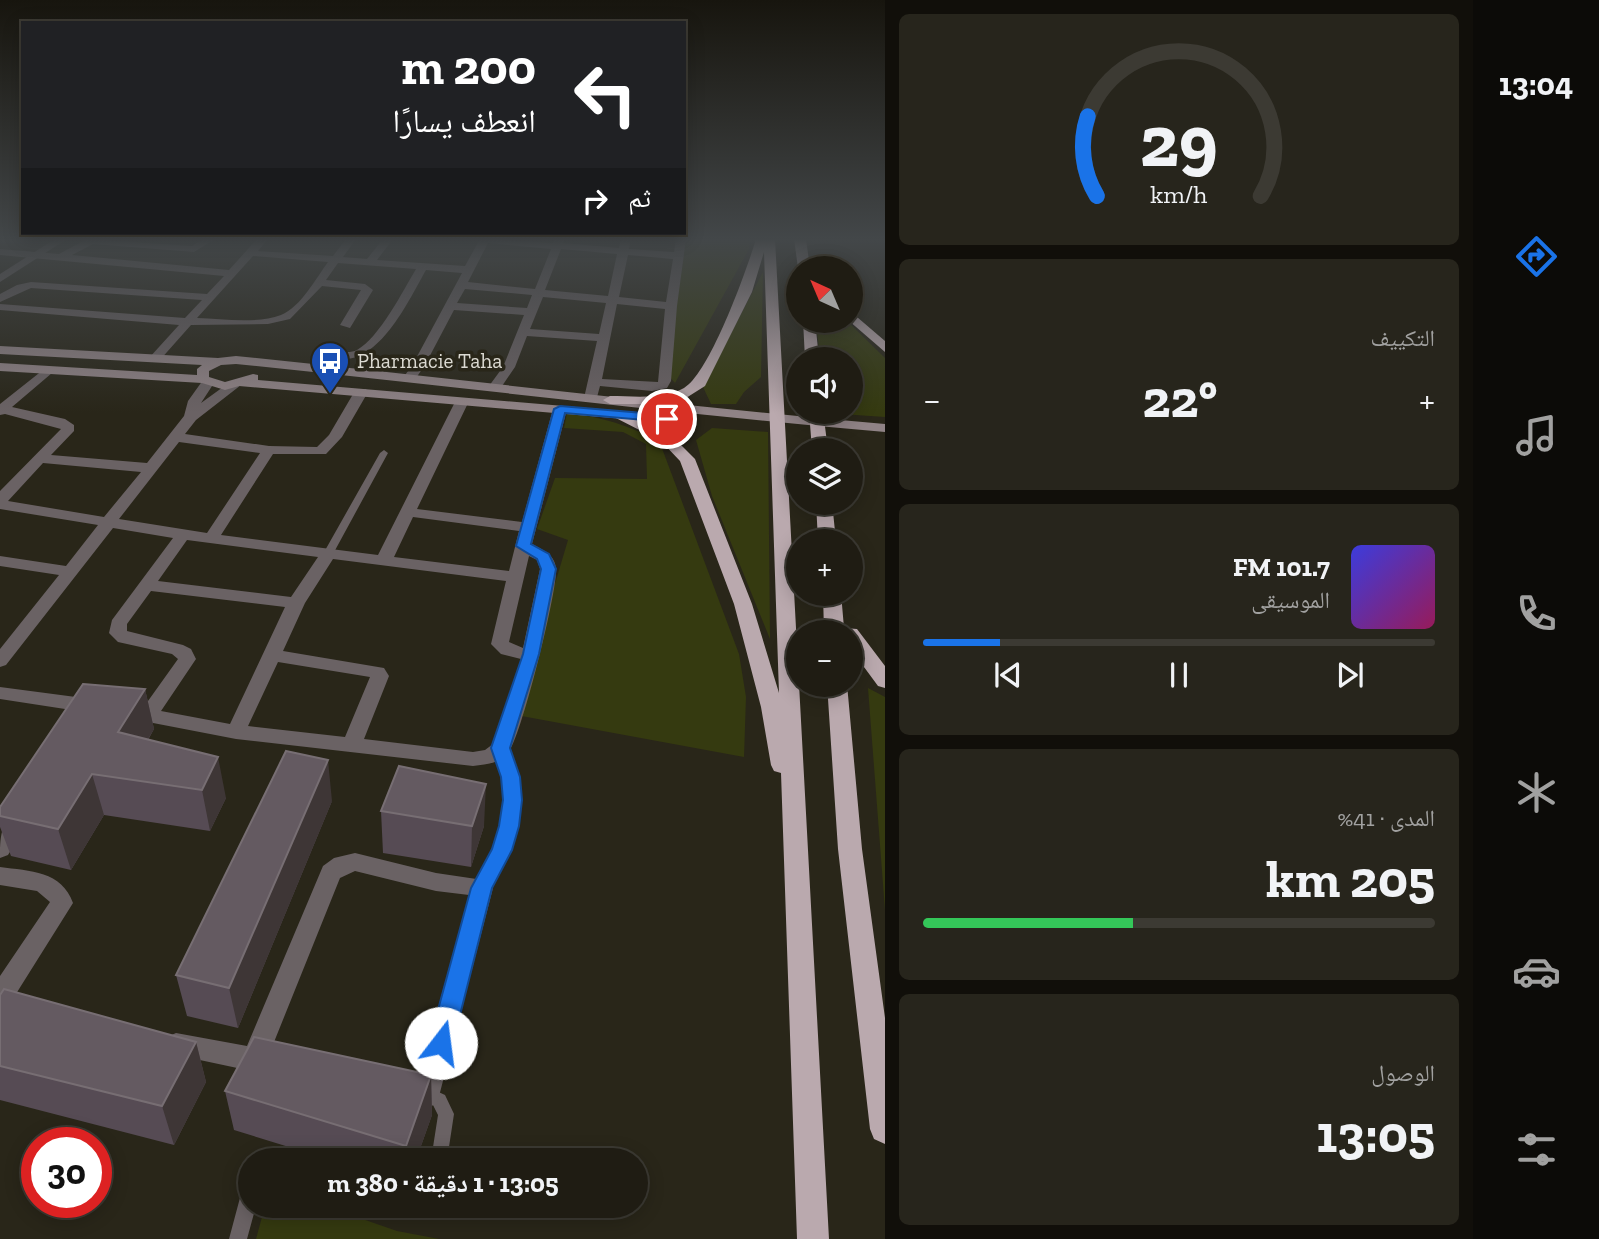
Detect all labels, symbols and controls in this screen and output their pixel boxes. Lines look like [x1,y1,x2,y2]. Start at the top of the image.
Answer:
text: 200 m [401,38,536,97]
icon: left [560,49,651,140]
text: 13:04 [1499,65,1573,103]
text: 29 [1140,97,1218,185]
text: انعطف يسارًا [393,102,536,140]
text: km/h [1150,178,1208,208]
icon: right [576,182,614,220]
text: ثم [628,182,651,214]
icon: directions [1512,232,1561,281]
north arrow [786,256,863,332]
map controls [786,256,863,697]
text: التكييف [1370,324,1435,352]
bus stop icon: Pharmacie Taha [309,340,351,395]
button: sound [786,347,863,424]
place label: Pharmacie Taha [357,348,502,373]
text: 22° [1143,368,1217,430]
text: − [923,377,941,423]
text: + [1419,377,1435,423]
pin [637,389,697,449]
icon: arrive [648,400,686,438]
icon: music [1512,411,1561,460]
button: layers [786,438,863,515]
button: + [786,529,863,606]
text: 101.7 FM [1233,551,1330,583]
text: الموسيقى [1251,586,1330,614]
icon: phone [1512,589,1561,638]
button: − [786,620,863,697]
icon: previous [989,656,1027,694]
icon: pause [1160,656,1198,694]
icon: next [1331,656,1369,694]
icon: climate [1512,768,1561,817]
text: المدى · 41% [1337,804,1435,832]
text: 205 km [1266,848,1435,910]
icon: car [1512,947,1561,996]
position arrow [404,1006,478,1080]
text: الوصول [1371,1059,1435,1087]
text: 13:05 [1316,1103,1435,1165]
icon: filters [1512,1125,1561,1174]
speed limit sign: 30 [21,1127,112,1218]
text: 13:05 · 1 دقيقة · 380 m [327,1167,559,1199]

